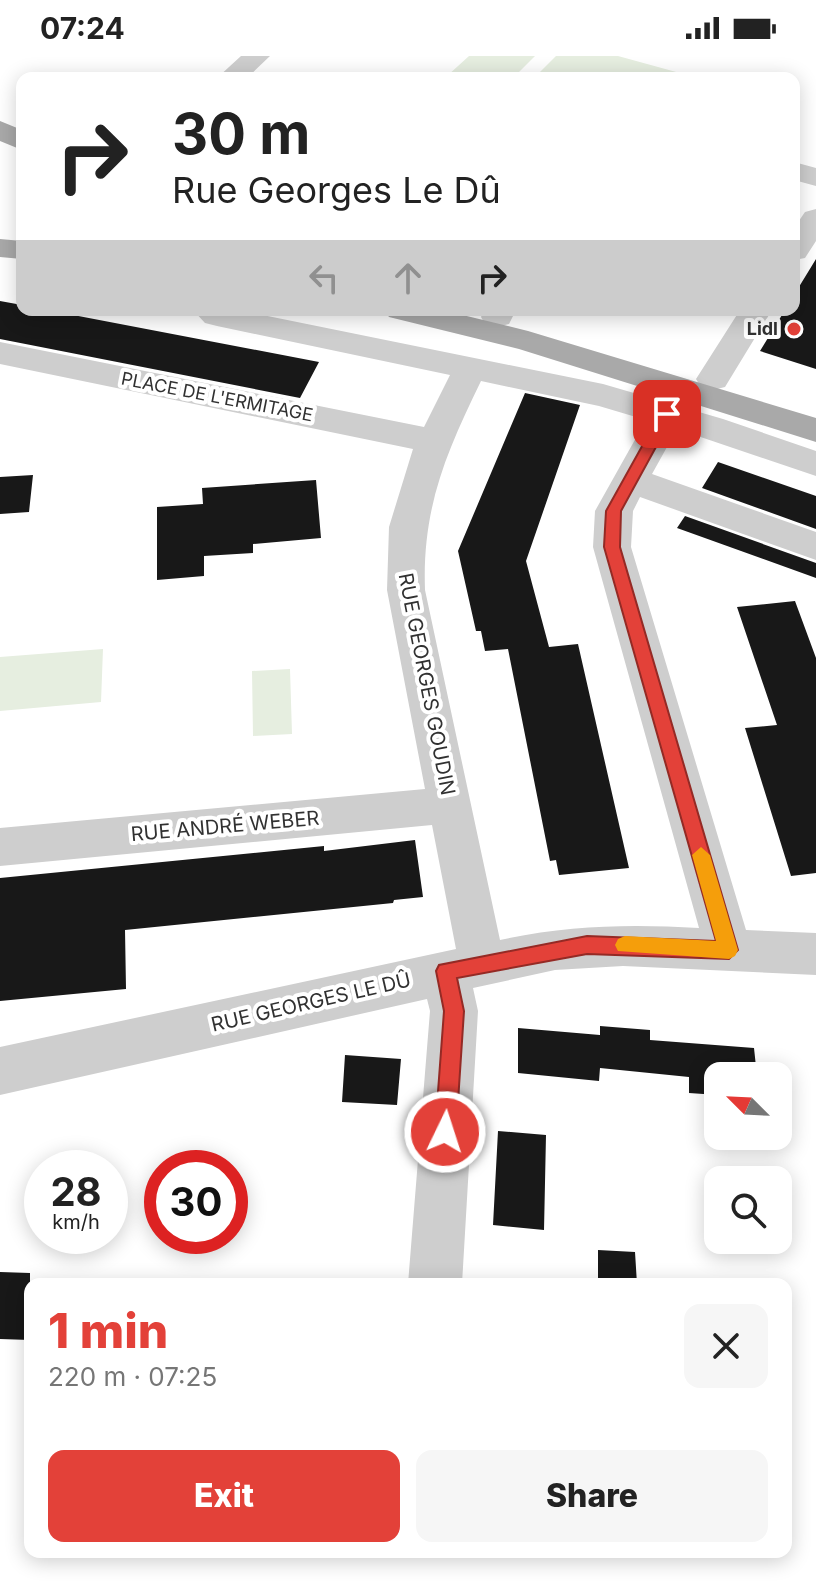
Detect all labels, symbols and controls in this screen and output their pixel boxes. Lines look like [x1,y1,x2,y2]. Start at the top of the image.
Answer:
text: 07:24 [40,10,125,46]
text: 30 m [172,100,310,168]
icon: right [40,104,144,208]
text: Rue Georges Le Dû [172,168,501,212]
icon: left [302,256,346,300]
icon: ahead [386,256,430,300]
icon: right [470,256,514,300]
place label: Lidl [747,318,778,339]
marker: Lidl [785,320,803,338]
street label: PLACE DE L'ERMITAGE [119,368,315,425]
pin [633,380,701,448]
icon: arrive [645,392,689,436]
street label: RUE GEORGES GOUDIN [394,571,460,797]
street label: RUE ANDRÉ WEBER [130,805,320,846]
street label: RUE GEORGES LE DÛ [209,967,413,1037]
north arrow [704,1062,792,1150]
map controls [704,1062,792,1254]
position arrow [403,1090,487,1174]
speed limit sign: 30 [144,1150,248,1254]
button: search [704,1166,792,1254]
text: 28 [50,1167,102,1216]
text: km/h [52,1210,100,1234]
text: 1 min [48,1301,168,1360]
button: close [684,1304,768,1388]
text: 220 m · 07:25 [48,1361,217,1392]
button: Exit [48,1450,400,1542]
button: Share [416,1450,768,1542]

